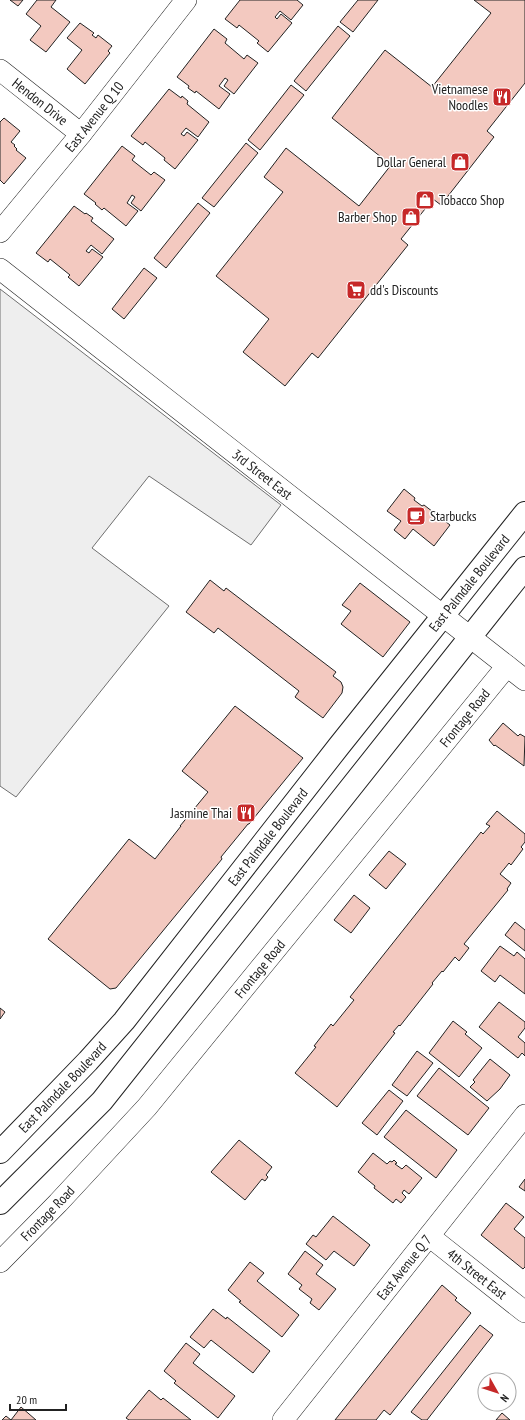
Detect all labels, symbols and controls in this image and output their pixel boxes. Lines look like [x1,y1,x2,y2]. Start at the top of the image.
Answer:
street label: Hendon Drive [8,74,72,129]
street label: East Avenue Q 10 [61,78,128,155]
place label: Vietnamese Noodles [431,80,488,114]
restaurant icon: Vietnamese Noodles [491,86,513,108]
shop icon: Dollar General [449,151,471,173]
place label: Dollar General [376,153,447,171]
shop icon: Tobacco Shop [414,189,436,211]
place label: Tobacco Shop [439,191,504,209]
shop icon: Barber Shop [400,206,422,228]
place label: Barber Shop [338,208,397,226]
supermarket icon: dd's Discounts [345,279,367,301]
place label: dd's Discounts [370,281,439,299]
street label: 3rd Street East [229,445,296,503]
cafe icon: Starbucks [405,505,427,527]
place label: Starbucks [430,507,477,525]
street label: East Palmdale Boulevard [425,531,513,635]
street label: Frontage Road [436,685,494,751]
street label: East Palmdale Boulevard [224,784,312,890]
restaurant icon: Jasmine Thai [235,802,257,824]
place label: Jasmine Thai [170,804,232,822]
street label: Frontage Road [231,936,289,1002]
street label: East Palmdale Boulevard [15,1038,110,1136]
street label: Frontage Road [17,1182,78,1245]
street label: East Avenue Q 7 [373,1231,436,1303]
street label: 4th Street East [443,1245,511,1303]
north arrow [477,1372,517,1412]
scale bar [10,1386,66,1412]
text: 20 m [16,1392,37,1407]
text: N [497,1392,512,1405]

